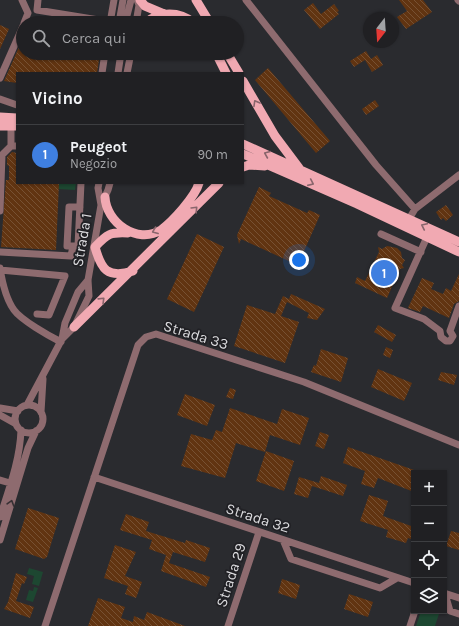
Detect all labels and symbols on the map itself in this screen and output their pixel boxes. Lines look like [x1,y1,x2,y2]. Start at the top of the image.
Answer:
north arrow [363,12,399,48]
one-way arrow [254,100,261,107]
one-way arrow [264,151,272,159]
one-way arrow [308,179,315,187]
one-way arrow [190,206,197,214]
street label: Strada 1 [68,212,96,268]
one-way arrow [420,223,428,231]
one-way arrow [152,226,159,235]
your location [289,250,309,270]
pin: 1 [371,258,397,288]
one-way arrow [97,297,105,305]
street label: Strada 33 [161,317,231,353]
street label: Strada 32 [224,499,292,537]
one-way arrow [7,500,15,507]
street label: Strada 29 [212,541,250,609]

